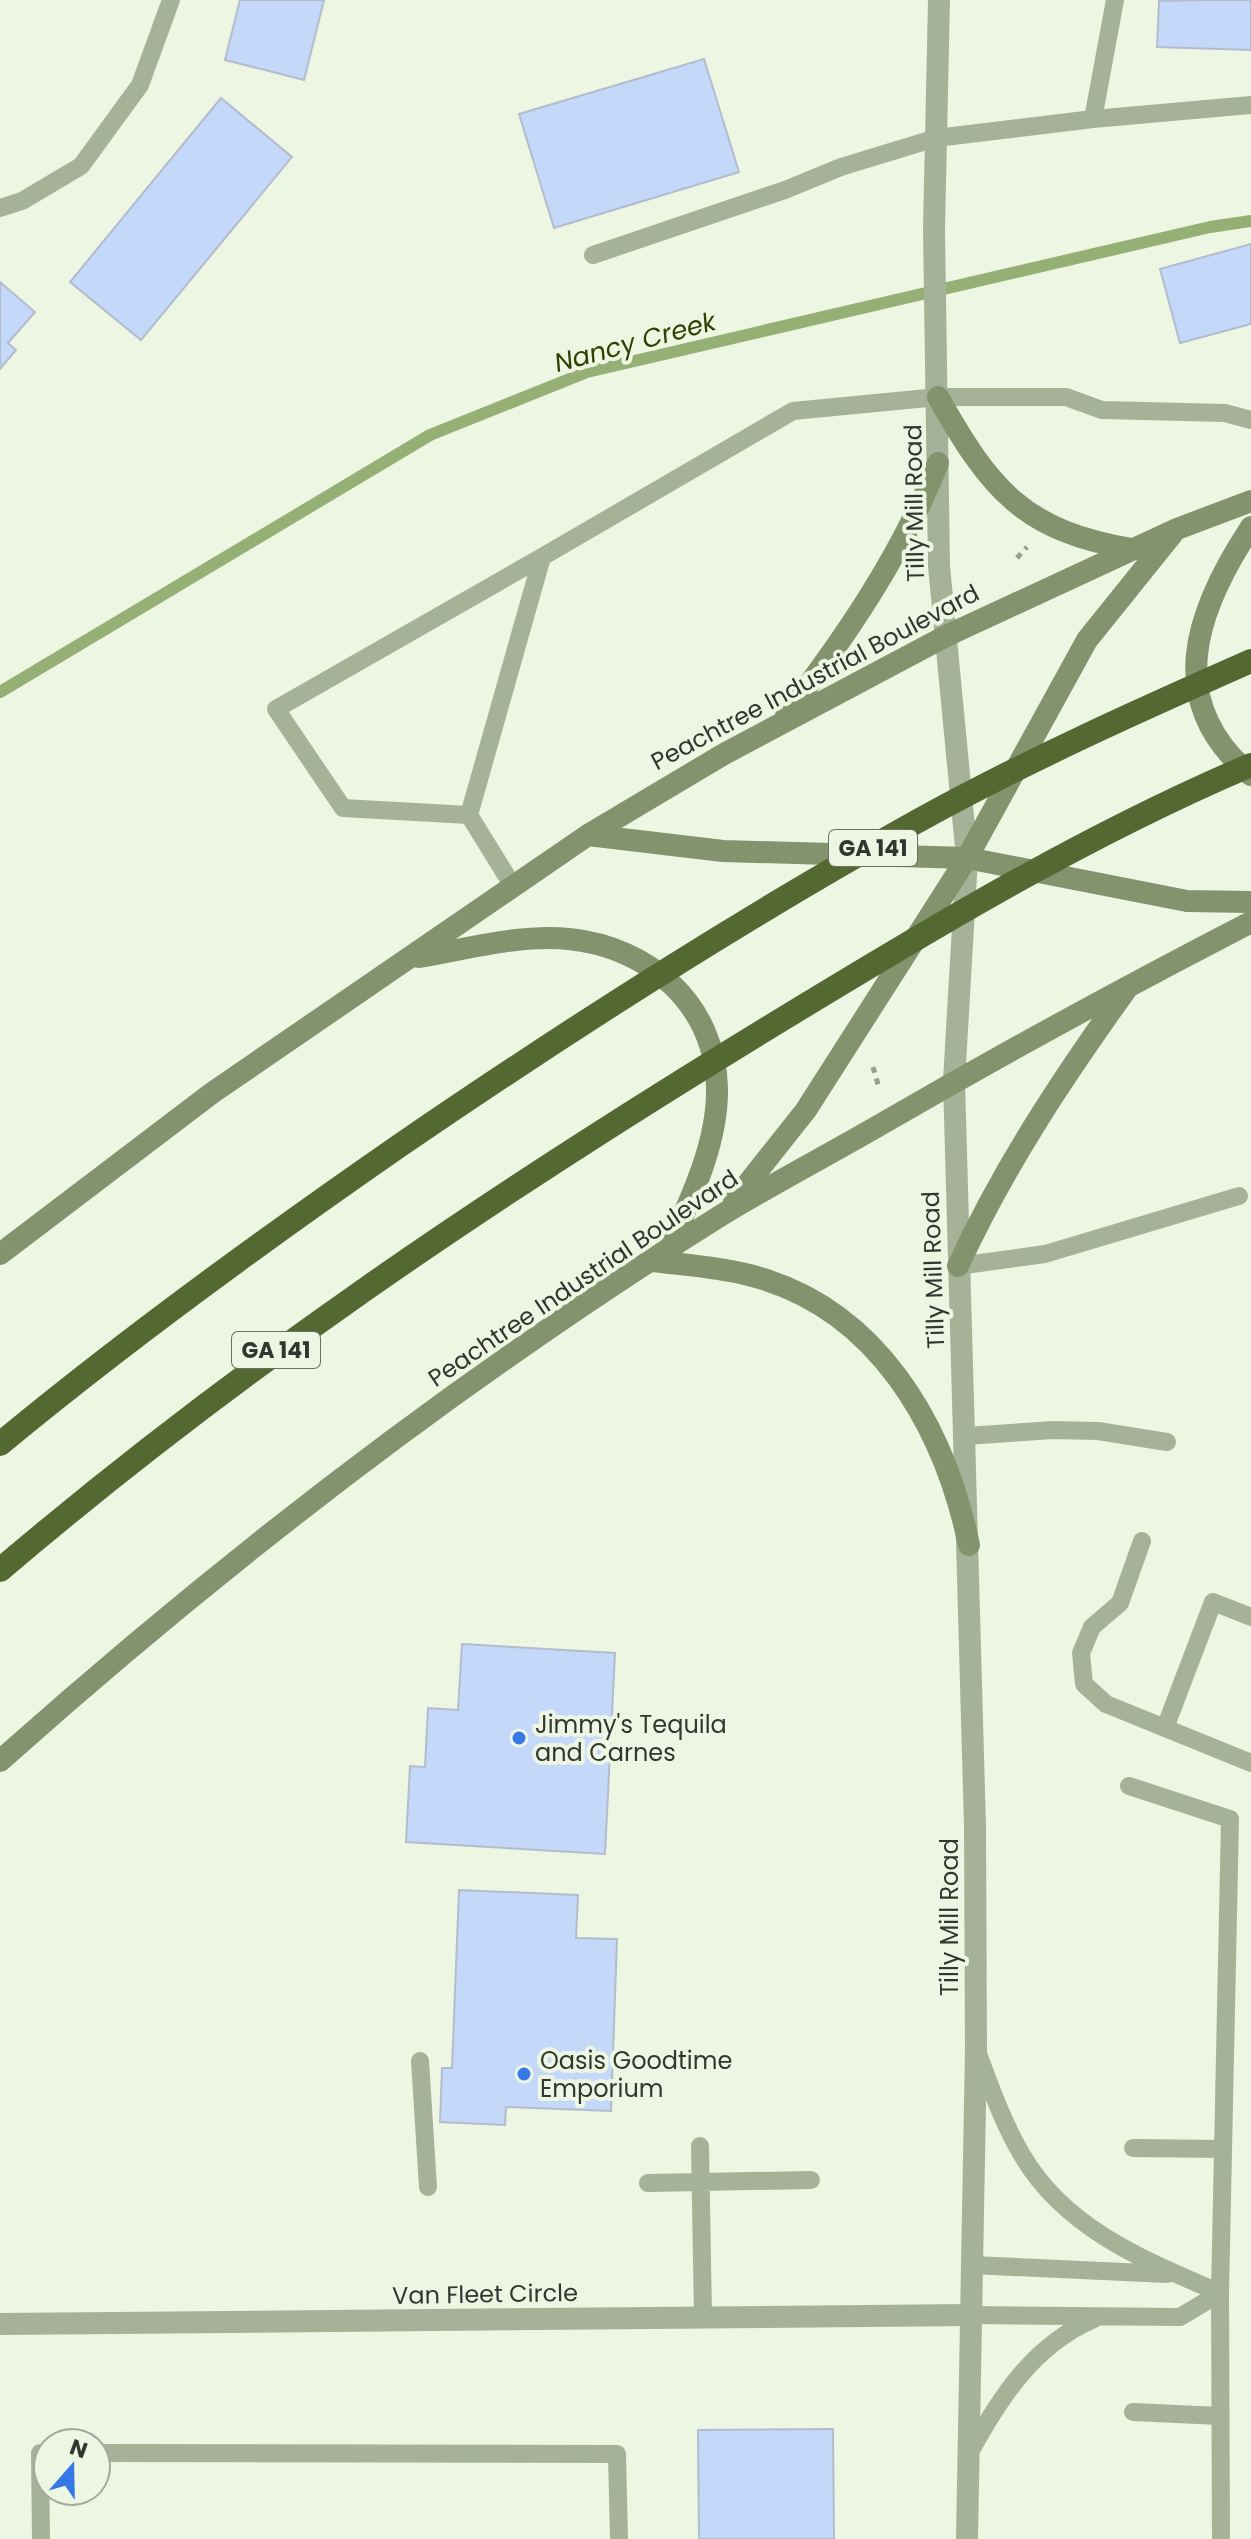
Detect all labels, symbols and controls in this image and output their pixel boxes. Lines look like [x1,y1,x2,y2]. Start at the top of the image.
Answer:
water label: Nancy Creek [550,303,721,381]
street label: Tilly Mill Road [896,424,932,582]
street label: Peachtree Industrial Boulevard [645,576,985,778]
road number: GA 141 [829,830,917,866]
street label: Peachtree Industrial Boulevard [421,1162,745,1394]
street label: Tilly Mill Road [914,1191,952,1349]
road number: GA 141 [232,1332,320,1368]
place label: Jimmy's Tequila and Carnes [535,1708,727,1769]
marker: Jimmy's Tequila and Carnes [510,1729,528,1747]
street label: Tilly Mill Road [933,1838,966,1996]
place label: Oasis Goodtime Emporium [540,2044,732,2105]
marker: Oasis Goodtime Emporium [515,2065,533,2083]
street label: Van Fleet Circle [392,2276,578,2312]
north arrow [32,2427,112,2507]
text: N [66,2431,92,2466]

